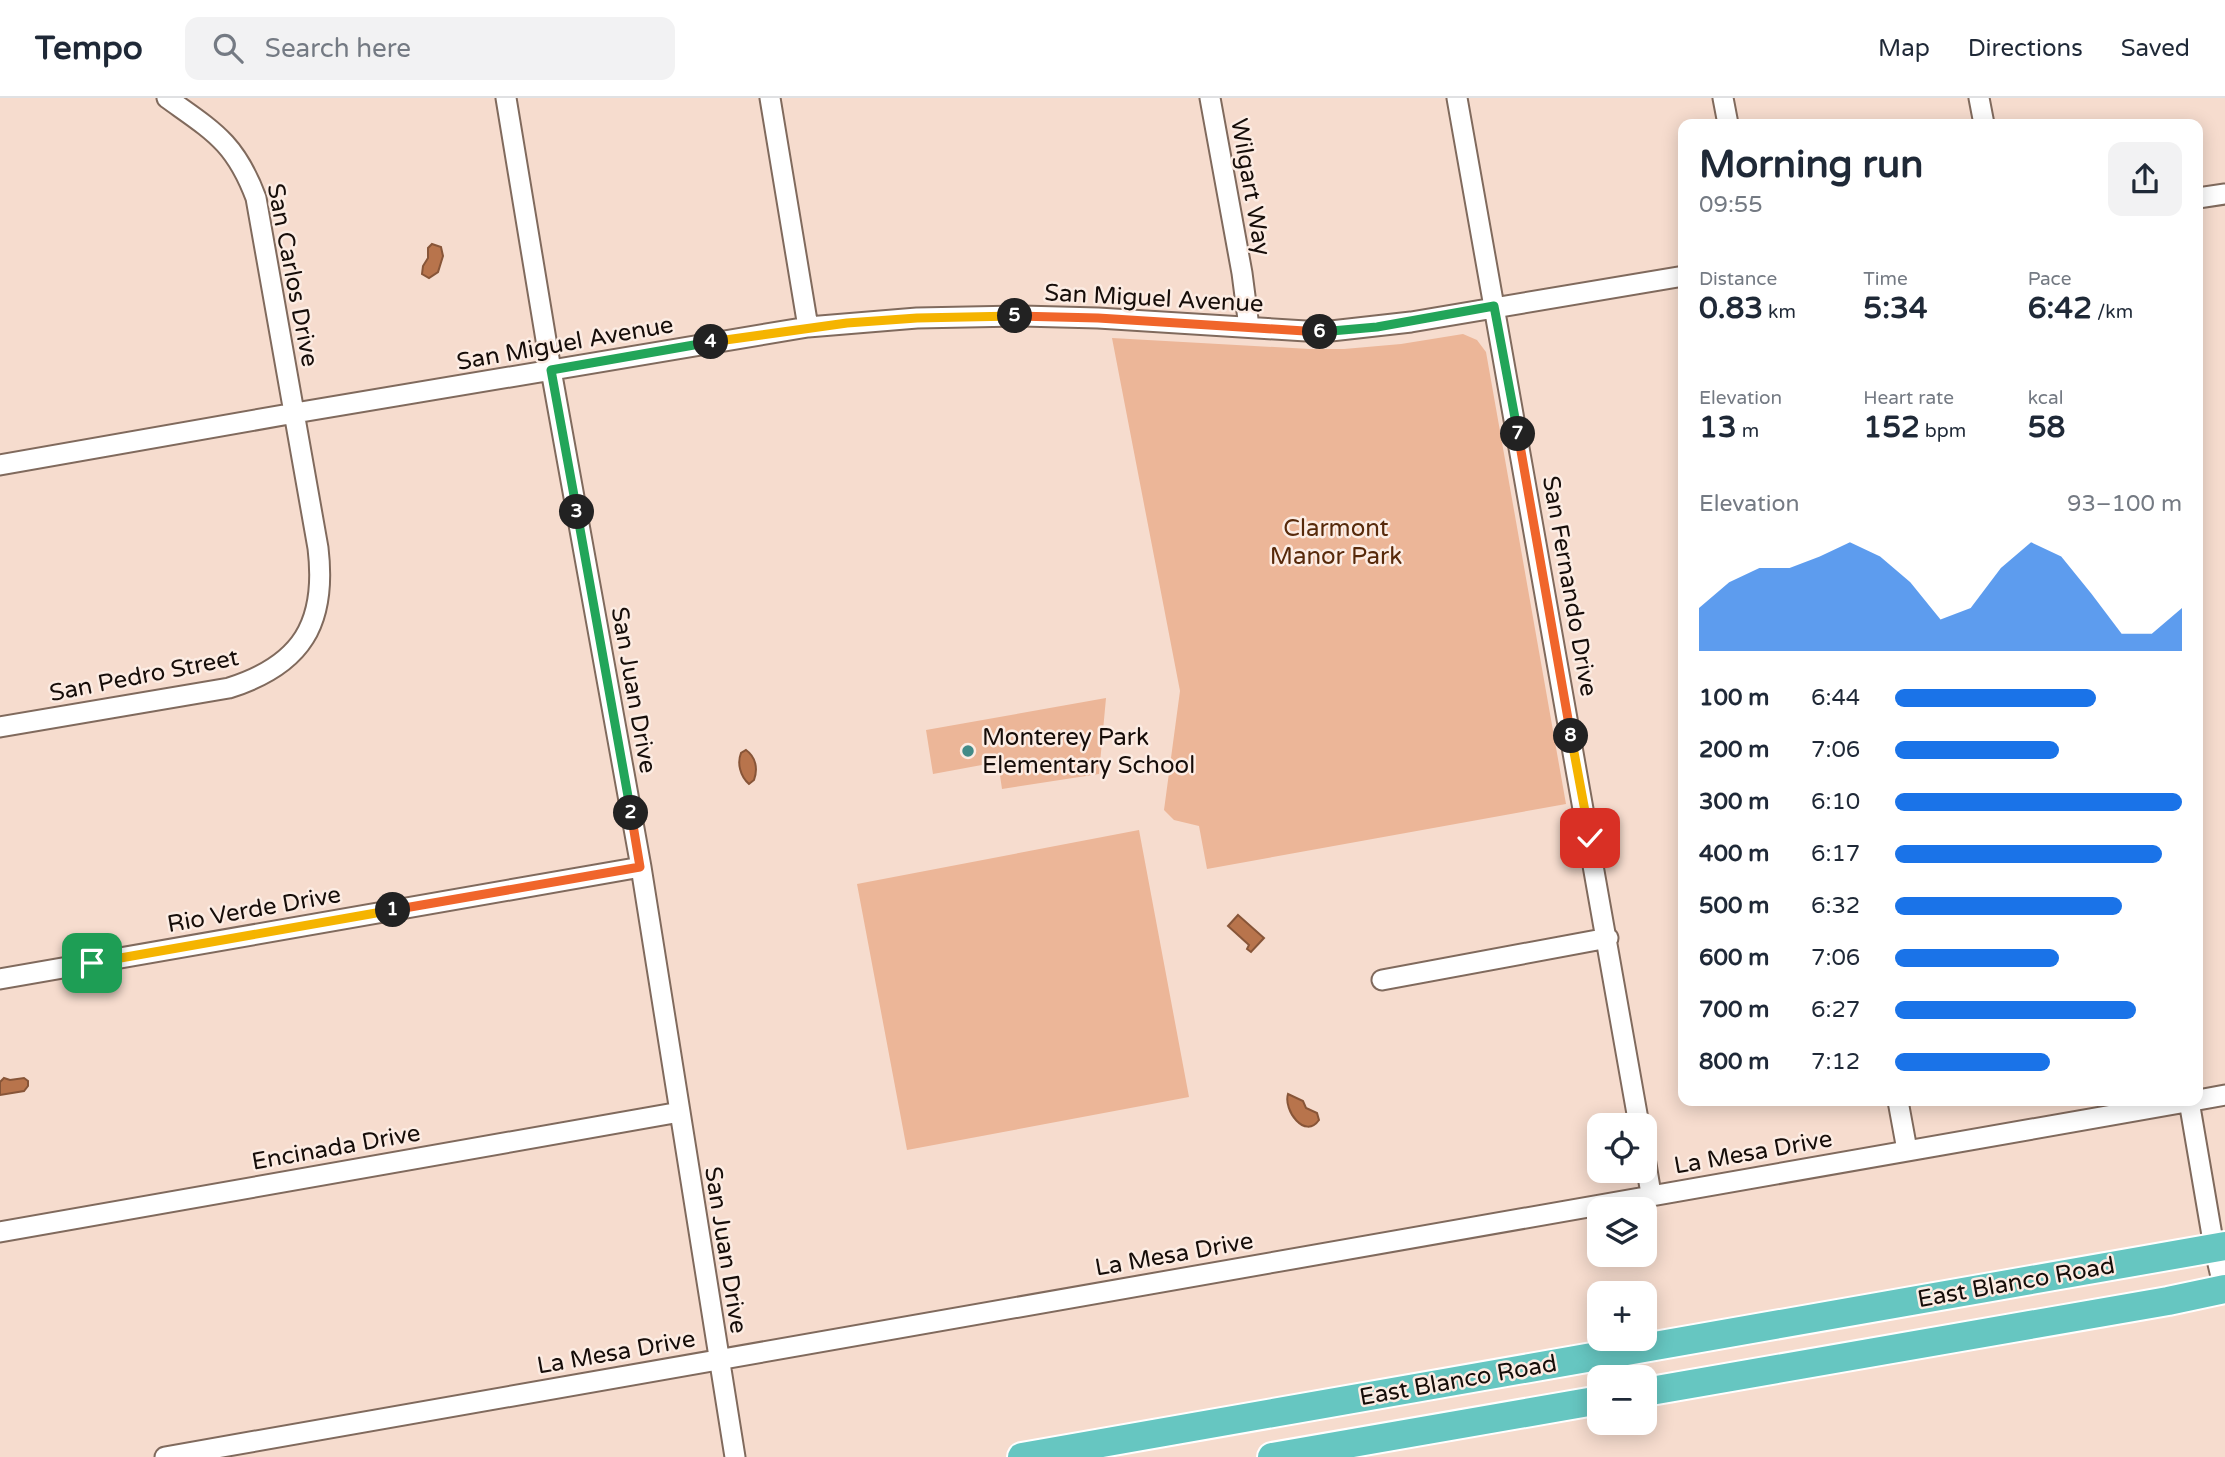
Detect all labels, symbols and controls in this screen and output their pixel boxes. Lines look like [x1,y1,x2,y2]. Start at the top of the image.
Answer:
search box [185,17,675,80]
text: Tempo [35,29,143,68]
icon: search [209,29,247,67]
text: Search here [265,33,411,64]
text: Map [1878,34,1930,63]
text: Directions [1968,34,2083,63]
text: Saved [2121,34,2190,63]
street label: Wilgart Way [1224,116,1277,258]
text: Morning run [1699,142,1923,188]
button: share [2108,142,2182,216]
street label: San Carlos Drive [261,181,324,369]
text: 09:55 [1699,191,1763,219]
text: Distance [1699,268,1777,290]
text: Time [1863,268,1908,290]
text: Pace [2028,268,2071,290]
street label: San Miguel Avenue [1044,278,1264,319]
text: 0.83 [1699,290,1763,327]
text: 5:34 [1863,290,1928,327]
text: 6:42 [2028,290,2092,327]
pin: 5 [998,298,1032,333]
text: km [1763,301,1796,323]
text: /km [2092,301,2133,323]
text: 5 [1009,304,1020,326]
street label: San Miguel Avenue [454,310,676,377]
pin: 6 [1302,314,1338,350]
text: 6 [1314,320,1325,342]
pin: 4 [694,324,728,360]
text: 4 [705,330,716,352]
text: Elevation [1699,387,1782,409]
text: Heart rate [1863,387,1954,409]
text: kcal [2028,387,2063,409]
text: 13 [1699,409,1737,446]
text: 152 [1863,409,1920,446]
text: 58 [2028,409,2065,446]
pin: 7 [1500,416,1536,452]
text: m [1737,420,1759,442]
text: bpm [1920,420,1966,442]
text: 7 [1512,422,1523,444]
street label: San Fernando Drive [1536,474,1603,699]
text: Elevation [1699,490,1800,518]
text: 93–100 m [2067,490,2182,518]
pin: 3 [560,494,594,530]
text: 3 [571,500,582,522]
park label: Clarmont Manor Park [1270,514,1402,571]
street label: San Juan Drive [605,605,662,776]
street label: San Pedro Street [47,643,241,708]
text: 100 m [1699,684,1769,712]
text: 6:44 [1811,684,1860,712]
pin: 8 [1554,718,1588,754]
place label: Monterey Park Elementary School [982,723,1195,780]
text: 8 [1565,724,1576,746]
text: 200 m [1699,736,1769,764]
text: 7:06 [1811,736,1860,764]
marker: Monterey Park Elementary School [960,743,976,759]
text: 300 m [1699,788,1769,816]
text: 6:10 [1811,788,1860,816]
pin: 2 [614,796,648,830]
text: 2 [625,801,636,823]
pin [1560,808,1620,868]
icon: check [1571,819,1609,857]
text: 400 m [1699,840,1769,868]
text: 6:17 [1811,840,1860,868]
street label: Rio Verde Drive [165,880,343,939]
pin: 1 [376,892,410,928]
text: 500 m [1699,892,1769,920]
text: 6:32 [1811,892,1860,920]
text: 1 [387,898,398,920]
pin [62,933,122,993]
icon: arrive [73,944,111,982]
text: 600 m [1699,944,1769,972]
text: 7:06 [1811,944,1860,972]
text: 700 m [1699,996,1769,1024]
text: 6:27 [1811,996,1860,1024]
text: 800 m [1699,1048,1769,1076]
text: 7:12 [1811,1048,1860,1076]
map controls [1587,1113,1657,1435]
button: locate [1587,1113,1657,1183]
street label: Encinada Drive [250,1118,423,1177]
street label: La Mesa Drive [1672,1124,1835,1181]
street label: San Juan Drive [698,1165,753,1336]
button: layers [1587,1197,1657,1267]
street label: La Mesa Drive [1093,1226,1256,1283]
street label: East Blanco Road [1915,1251,2117,1314]
button: + [1587,1281,1657,1351]
street label: La Mesa Drive [535,1324,698,1381]
street label: East Blanco Road [1357,1349,1559,1412]
button: − [1587,1365,1657,1435]

